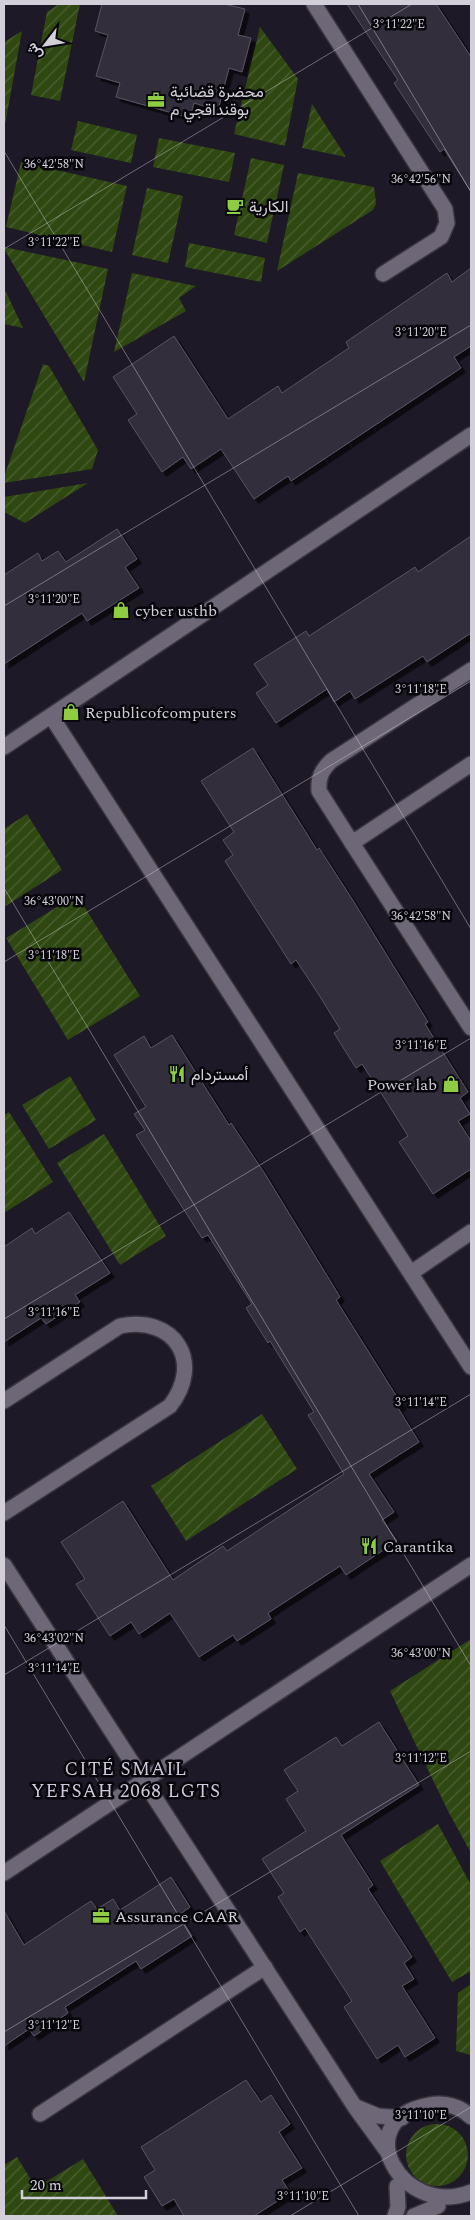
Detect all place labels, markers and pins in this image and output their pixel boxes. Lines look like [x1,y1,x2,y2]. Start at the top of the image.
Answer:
place label: محضرة قضائية بوقنداقجي م [170,80,264,123]
office icon: محضرة قضائية بوقنداقجي م [146,90,166,110]
place label: الكارية [249,195,288,219]
cafe icon: الكارية [225,196,245,216]
place label: cyber usthb [135,599,217,623]
shop icon: cyber usthb [111,600,131,620]
place label: Republicofcomputers [85,701,237,725]
shop icon: Republicofcomputers [61,702,81,722]
place label: أمستردام [191,1063,249,1087]
restaurant icon: أمستردام [167,1064,187,1084]
place label: Power lab [367,1073,437,1097]
shop icon: Power lab [441,1074,461,1094]
place label: Carantika [383,1535,453,1559]
restaurant icon: Carantika [359,1536,379,1556]
place label: Assurance CAAR [115,1905,239,1929]
office icon: Assurance CAAR [91,1906,111,1926]

